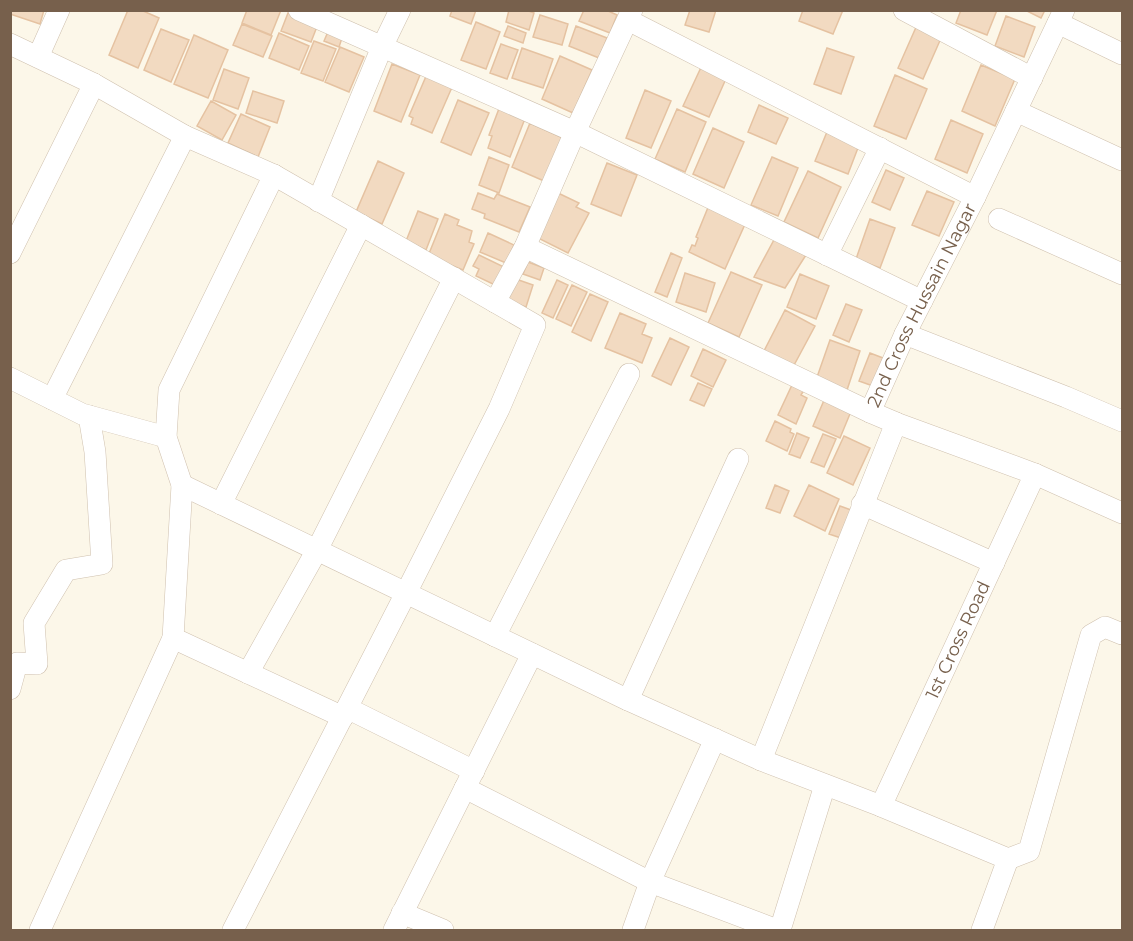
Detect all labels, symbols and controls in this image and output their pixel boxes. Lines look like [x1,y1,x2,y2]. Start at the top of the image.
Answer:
street label: 2nd Cross Hussain Nagar [863,199,981,411]
street label: 1st Cross Road [921,577,995,703]

